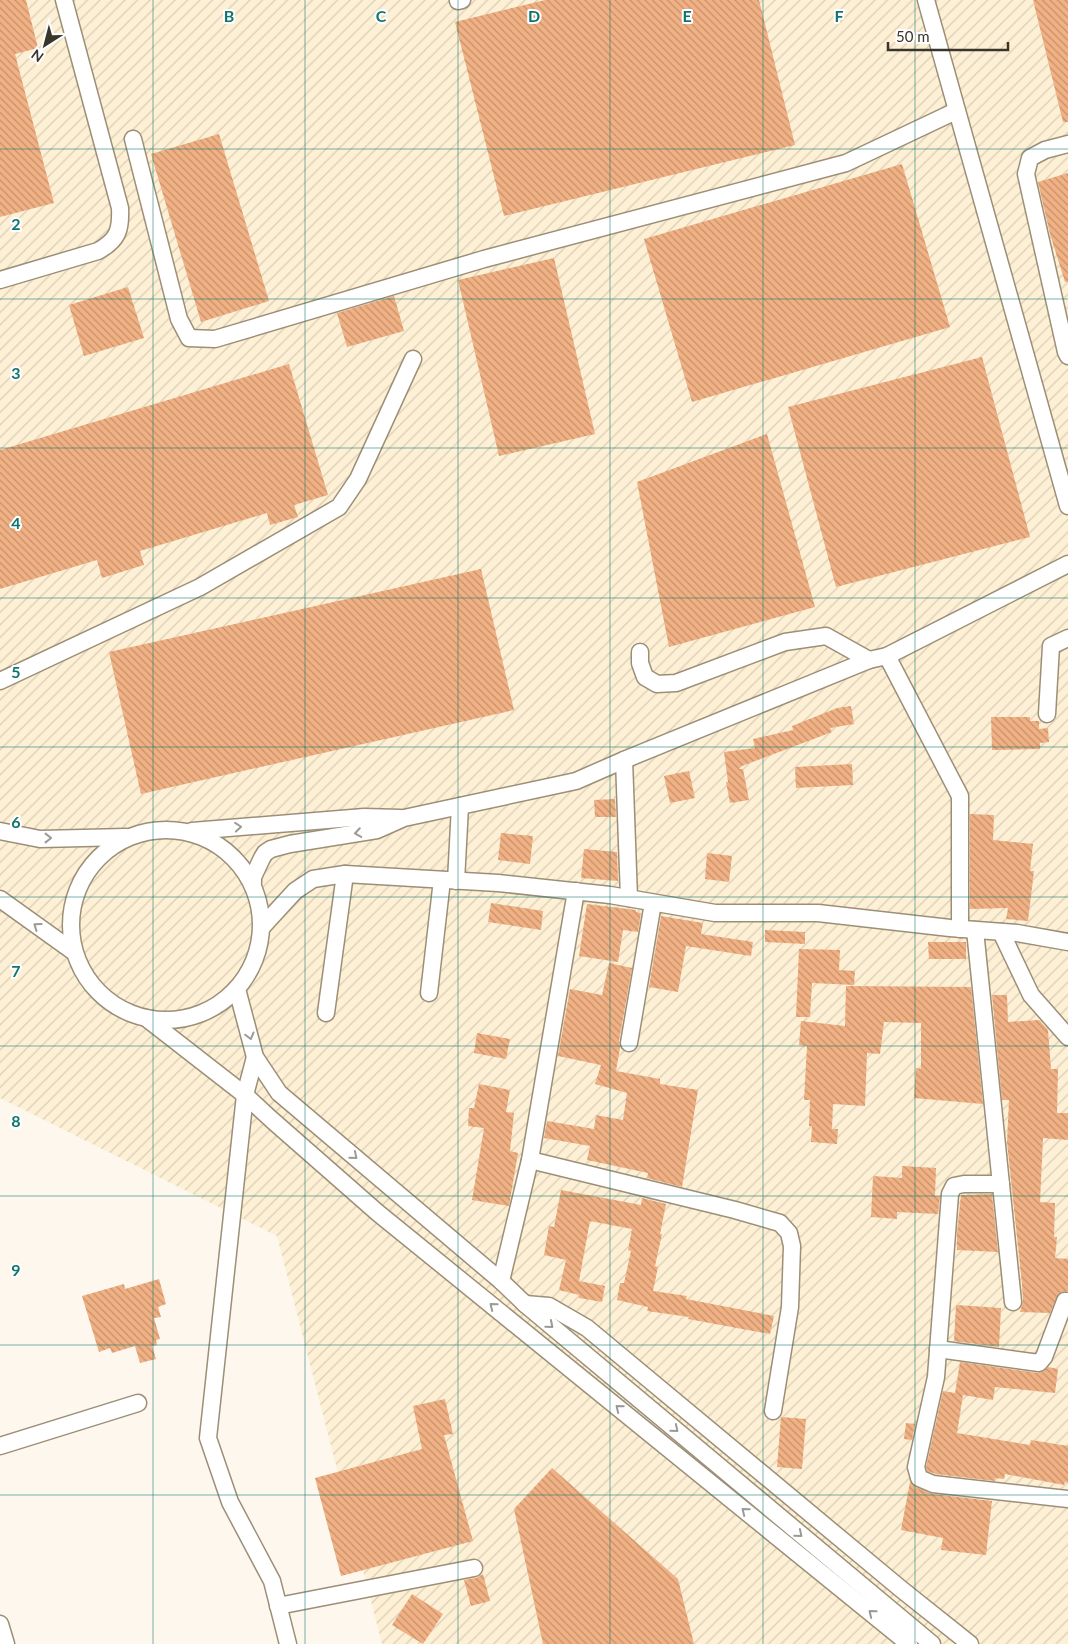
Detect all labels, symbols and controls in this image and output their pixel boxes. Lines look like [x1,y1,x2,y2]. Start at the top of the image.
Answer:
text: B [224,6,234,25]
text: C [376,6,387,25]
text: D [528,6,540,25]
text: E [682,6,692,25]
text: F [834,6,844,25]
north arrow [20,20,70,70]
scale bar [888,20,1008,52]
text: 50 m [896,27,930,45]
text: N [28,46,46,66]
text: 2 [11,214,21,233]
text: 3 [11,363,21,382]
text: 4 [11,513,21,532]
text: 5 [11,662,21,681]
text: 6 [11,812,21,831]
one-way arrow [234,822,242,833]
one-way arrow [354,827,362,838]
one-way arrow [44,833,52,843]
one-way arrow [34,923,43,931]
text: 7 [11,961,21,980]
one-way arrow [244,1032,255,1041]
text: 8 [11,1111,21,1130]
one-way arrow [348,1151,357,1160]
text: 9 [11,1260,21,1279]
one-way arrow [490,1303,499,1311]
one-way arrow [544,1319,553,1328]
one-way arrow [616,1406,625,1414]
one-way arrow [669,1424,678,1433]
one-way arrow [742,1507,751,1516]
one-way arrow [794,1528,803,1537]
one-way arrow [868,1609,877,1618]

